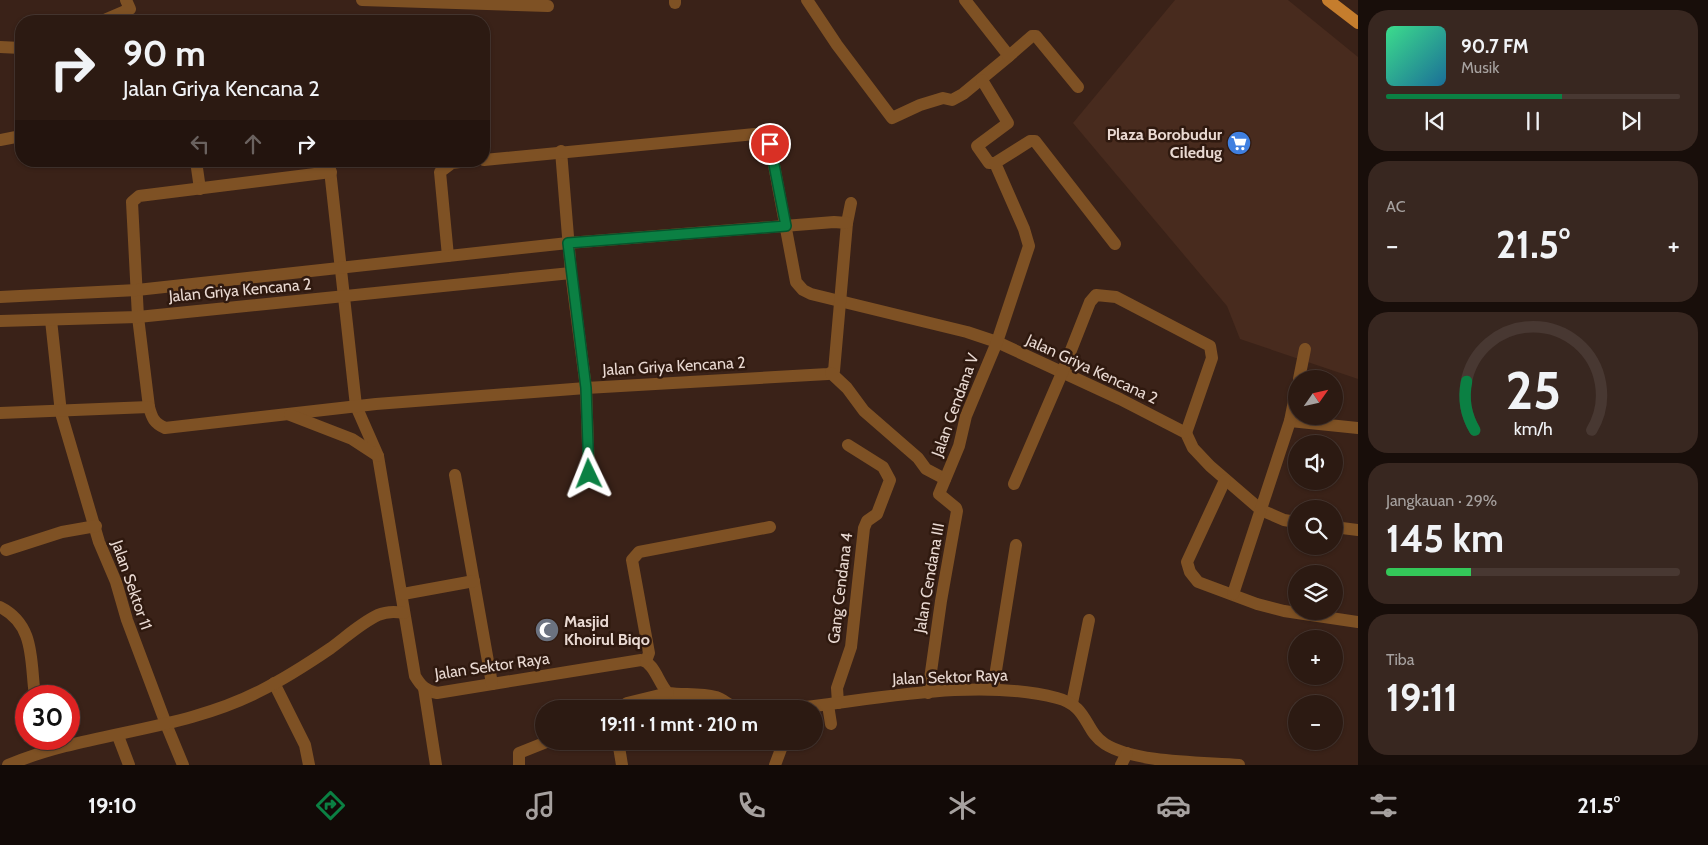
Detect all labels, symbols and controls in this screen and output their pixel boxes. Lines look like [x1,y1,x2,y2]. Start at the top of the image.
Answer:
text: 90 m [123,32,206,75]
icon: right [40,35,105,100]
text: 90.7 FM [1461,35,1529,58]
text: Musik [1461,58,1499,77]
text: Jalan Griya Kencana 2 [123,75,320,102]
icon: previous [1421,107,1449,135]
icon: pause [1519,107,1547,135]
icon: next [1617,107,1645,135]
pin [749,123,791,165]
place label: Plaza Borobudur Ciledug [1107,125,1223,162]
icon: left [186,130,214,158]
icon: ahead [239,130,267,158]
icon: right [292,130,320,158]
icon: arrive [756,130,784,158]
supermarket icon: Plaza Borobudur Ciledug [1226,130,1252,156]
text: AC [1386,197,1406,216]
text: 21.5° [1496,221,1570,268]
text: − [1386,228,1398,262]
text: + [1668,228,1680,262]
street label: Jalan Griya Kencana 2 [167,274,312,306]
street label: Jalan Griya Kencana 2 [1022,330,1161,408]
street label: Jalan Cendana V [927,350,983,460]
street label: Jalan Griya Kencana 2 [601,353,746,379]
text: 25 [1505,359,1561,422]
north arrow [1288,370,1342,425]
map controls [1288,370,1343,750]
text: km/h [1513,418,1553,439]
button: sound [1288,435,1343,490]
position arrow [562,447,614,499]
text: Jangkauan · 29% [1386,491,1497,510]
button: search [1288,500,1343,555]
text: 145 km [1386,515,1504,562]
street label: Jalan Cendana III [910,522,948,635]
street label: Gang Cendana 4 [824,531,856,645]
street label: Jalan Sektor 11 [107,537,156,632]
button: layers [1288,565,1343,620]
place label: Masjid Khoirul Biqo [564,612,650,649]
mosque icon: Masjid Khoirul Biqo [534,617,560,643]
button: + [1288,630,1343,685]
street label: Jalan Sektor Raya [432,648,551,684]
text: Tiba [1386,650,1414,669]
street label: Jalan Sektor Raya [891,665,1008,689]
text: 19:11 [1386,674,1458,721]
speed limit sign: 30 [15,685,80,750]
button: − [1288,695,1343,750]
text: 19:11 · 1 mnt · 210 m [600,713,758,736]
icon: directions [313,788,348,823]
icon: music [523,788,558,823]
icon: phone [734,788,769,823]
icon: climate [945,788,980,823]
icon: car [1156,788,1191,823]
icon: filters [1366,788,1401,823]
text: 19:10 [88,792,137,819]
text: 21.5° [1577,792,1620,819]

